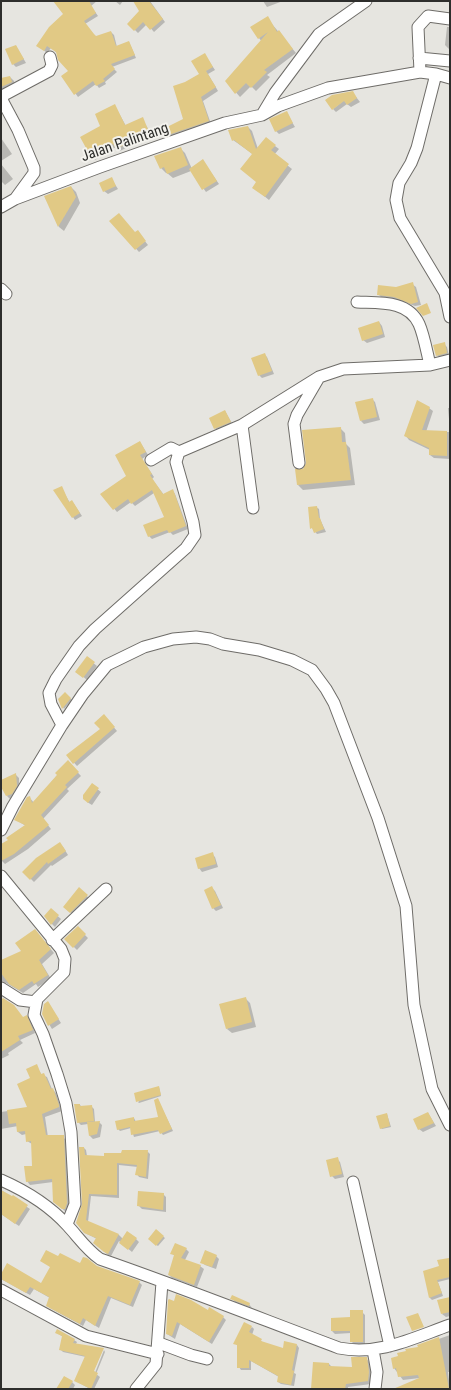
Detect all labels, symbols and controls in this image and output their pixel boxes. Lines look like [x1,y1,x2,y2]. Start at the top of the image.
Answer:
street label: Jalan Palintang [79,120,171,166]

